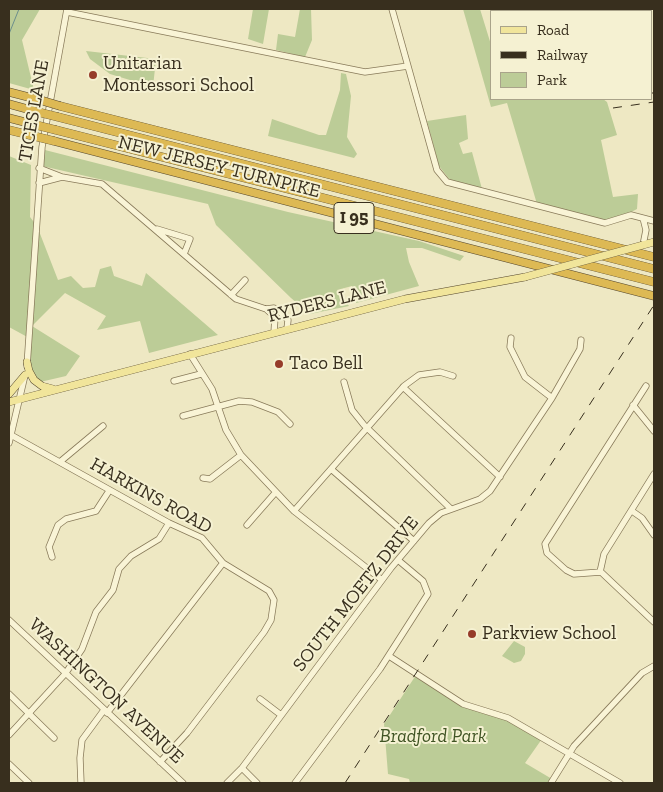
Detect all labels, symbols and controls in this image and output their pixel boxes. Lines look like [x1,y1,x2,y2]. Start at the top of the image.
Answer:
legend [490,10,653,100]
text: Road [537,21,569,39]
text: Railway [537,46,588,64]
place label: Unitarian Montessori School [103,53,254,97]
street label: TICES LANE [14,58,54,164]
marker: Unitarian Montessori School [87,69,99,81]
text: Park [537,71,567,89]
street label: NEW JERSEY TURNPIKE [116,131,322,203]
road number: I 95 [334,202,374,234]
street label: RYDERS LANE [265,276,389,328]
place label: Taco Bell [289,353,363,375]
marker: Taco Bell [273,358,285,370]
street label: HARKINS ROAD [86,453,216,539]
street label: SOUTH MOETZ DRIVE [288,512,424,676]
street label: WASHINGTON AVENUE [24,613,188,769]
place label: Parkview School [482,623,616,645]
marker: Parkview School [466,628,478,640]
park label: Bradford Park [380,726,486,748]

